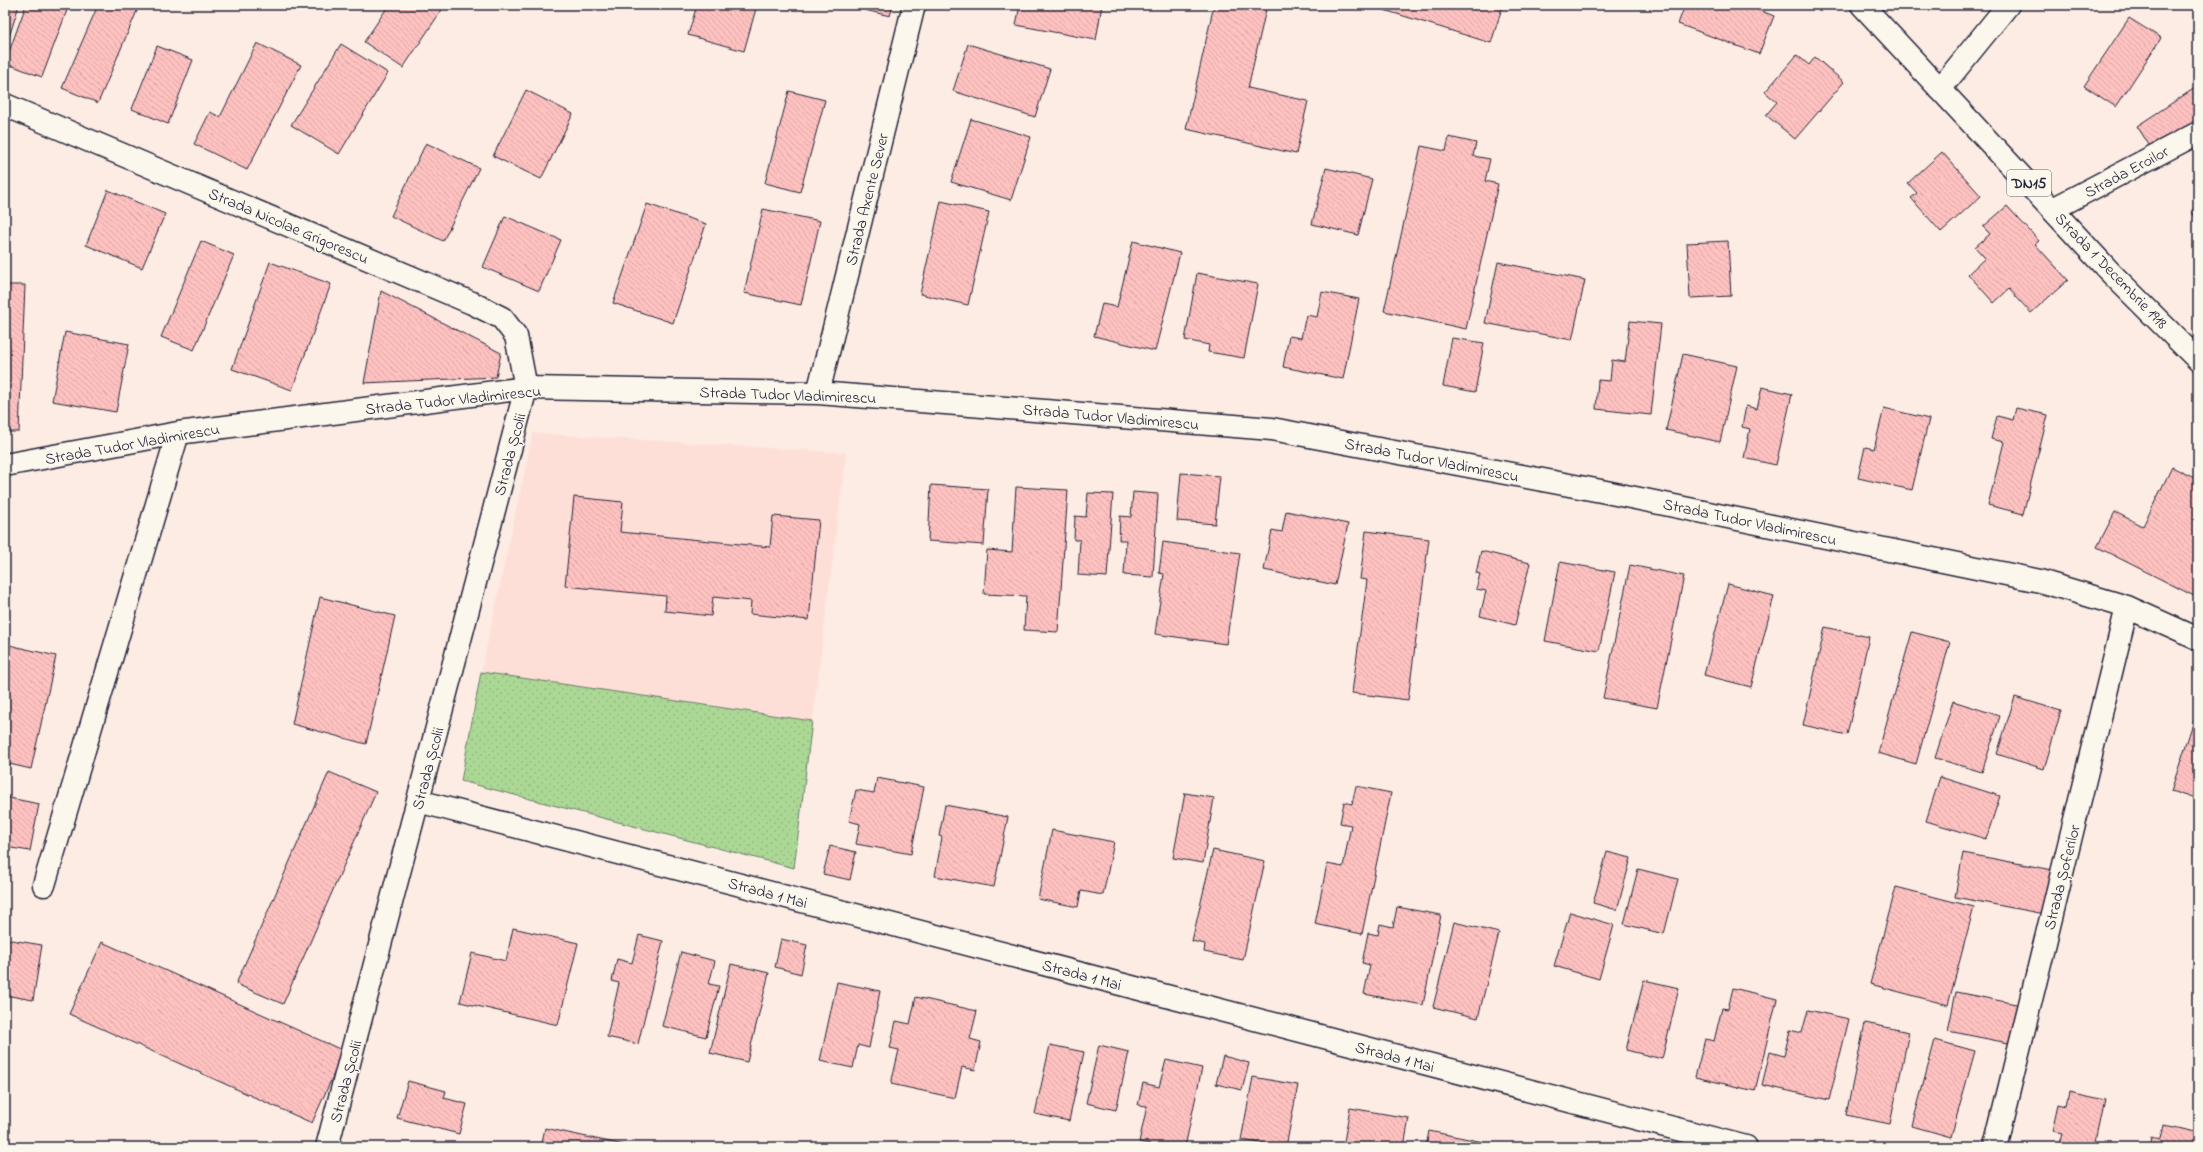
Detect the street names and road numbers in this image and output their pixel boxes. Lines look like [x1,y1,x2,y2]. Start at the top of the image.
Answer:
street label: Strada Axente Sever [840,131,896,268]
street label: Strada Eroilor [2080,140,2174,205]
road number: DN15 [2007,170,2051,196]
street label: Strada Nicolae Grigorescu [204,182,372,271]
street label: Strada 1 Decembrie 1918 [2048,208,2173,335]
street label: Strada Tudor Vladimirescu [364,380,542,422]
street label: Strada Tudor Vladimirescu [699,381,877,411]
street label: Strada Tudor Vladimirescu [1022,398,1200,438]
street label: Strada Școlii [488,410,533,498]
street label: Strada Tudor Vladimirescu [43,418,222,472]
street label: Strada Tudor Vladimirescu [1342,432,1521,490]
street label: Strada Tudor Vladimirescu [1661,493,1839,553]
street label: Strada Școlii [406,724,451,812]
street label: Strada Șoferilor [2038,822,2088,933]
street label: Strada 1 Mai [725,872,810,916]
street label: Strada 1 Mai [1039,954,1124,998]
street label: Strada 1 Mai [1352,1036,1437,1080]
street label: Strada Școlii [324,1037,369,1125]

